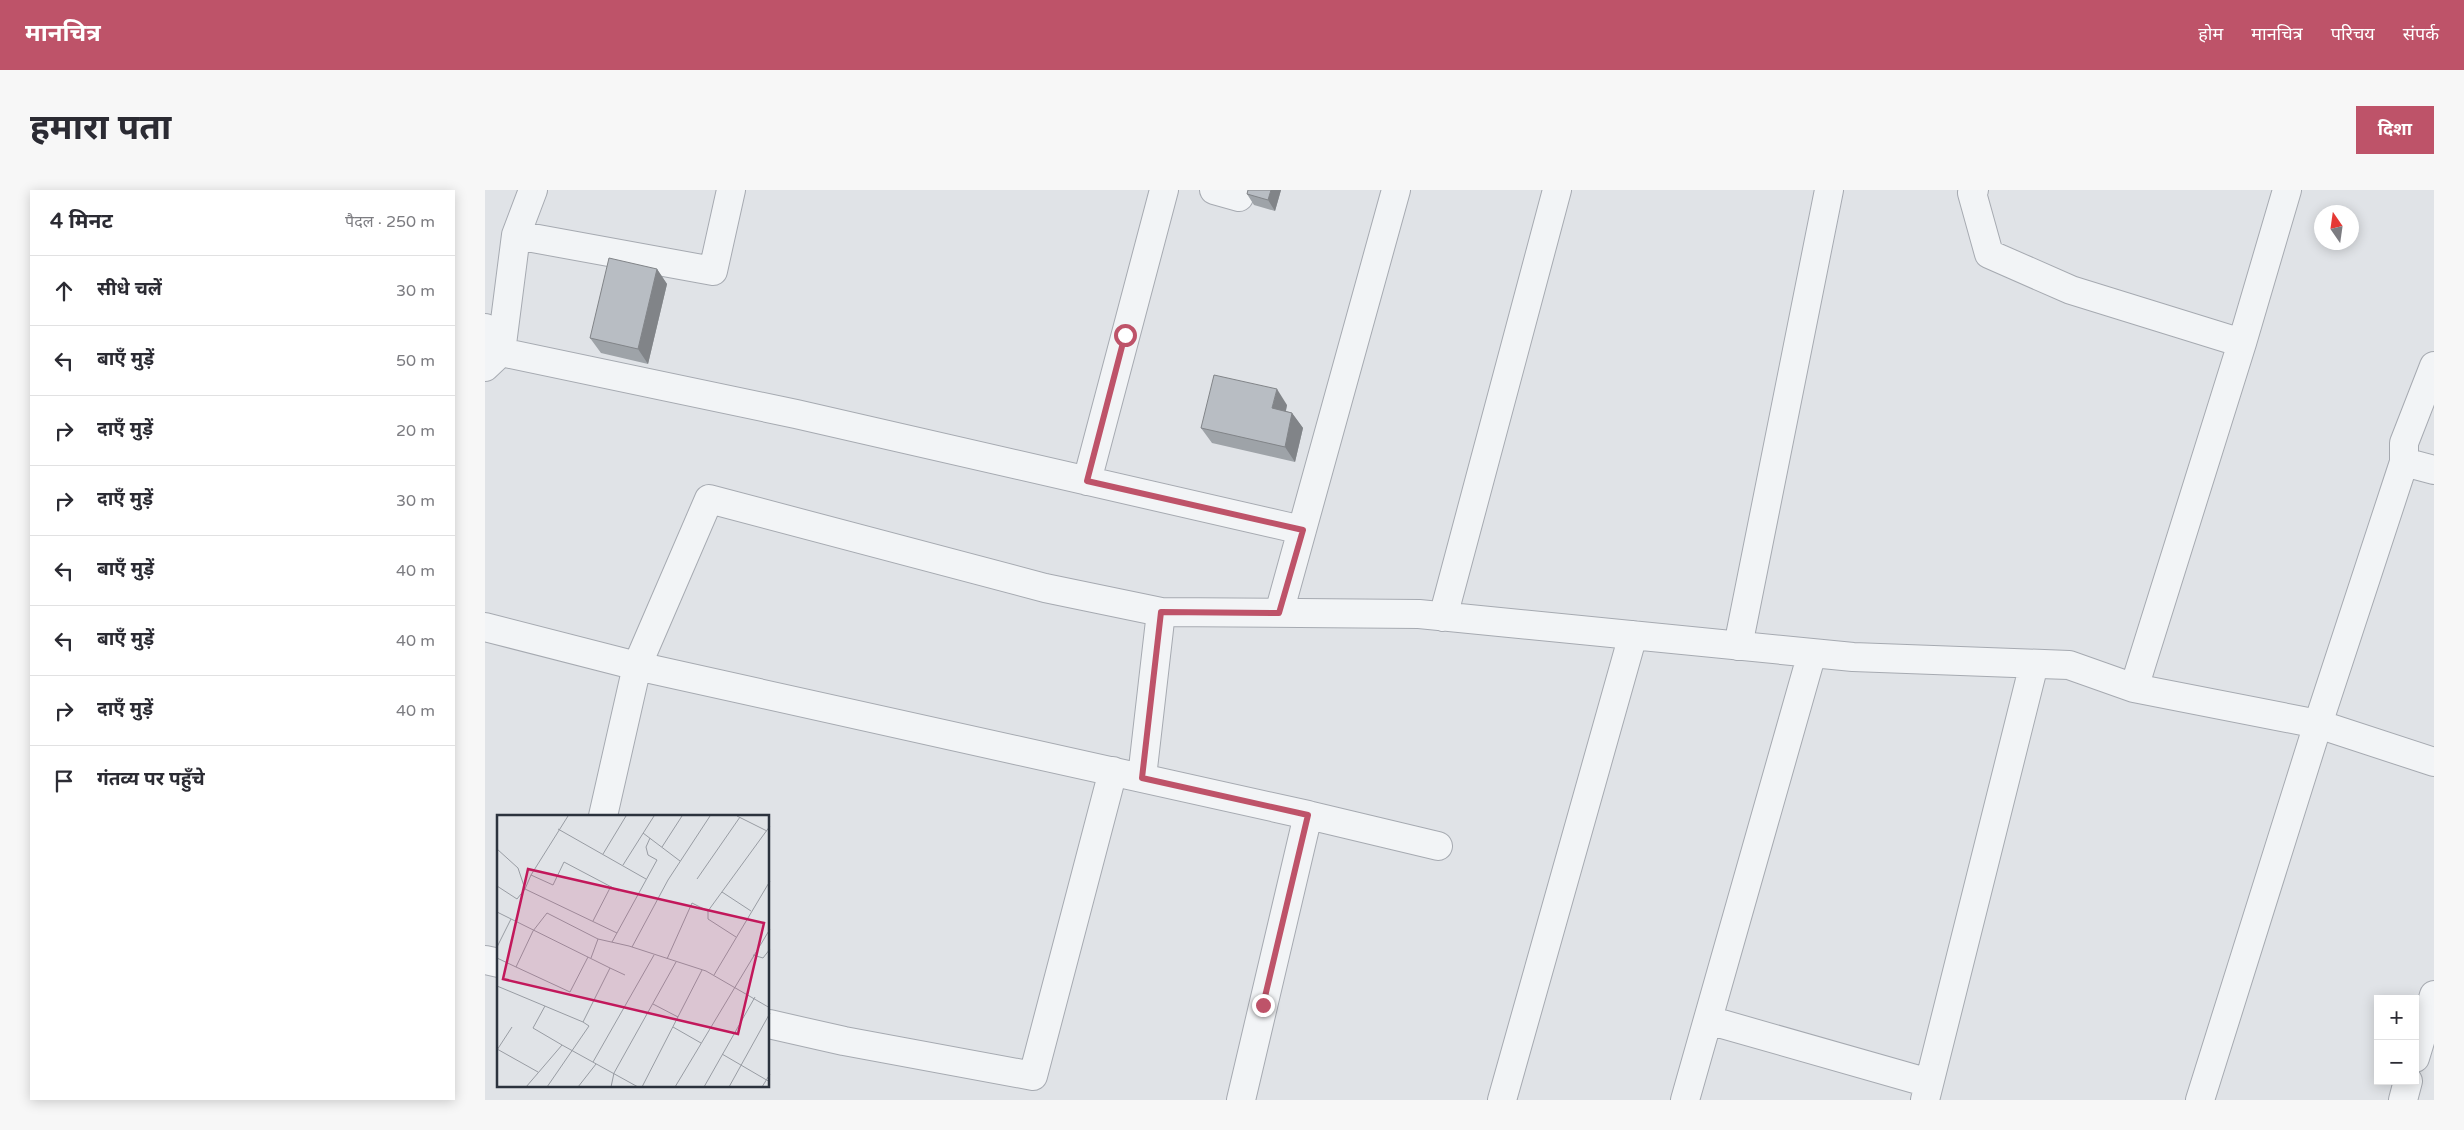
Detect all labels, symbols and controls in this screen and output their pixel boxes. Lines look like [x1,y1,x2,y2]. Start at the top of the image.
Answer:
text: मानचित्र [25,19,101,48]
text: होम [2198,23,2223,45]
text: मानचित्र [2251,23,2303,45]
text: परिचय [2331,23,2375,45]
text: संपर्क [2403,23,2439,45]
button: दिशा [2356,106,2434,154]
text: हमारा पता [30,107,171,149]
north arrow [2314,205,2359,250]
text: 4 मिनट [50,209,113,234]
text: पैदल · 250 m [345,212,435,232]
icon: ahead [50,277,78,305]
text: सीधे चलें [97,278,162,300]
text: 30 m [396,281,435,301]
route start [1114,324,1137,347]
icon: left [50,347,78,375]
text: बाएँ मुड़ें [97,348,154,370]
text: 50 m [396,351,435,371]
icon: right [50,417,78,445]
text: दाएँ मुड़ें [97,418,153,440]
text: 20 m [396,421,435,441]
icon: right [50,487,78,515]
text: दाएँ मुड़ें [97,488,153,510]
text: 30 m [396,491,435,511]
icon: left [50,557,78,585]
text: बाएँ मुड़ें [97,558,154,580]
text: 40 m [396,561,435,581]
icon: left [50,627,78,655]
text: बाएँ मुड़ें [97,628,154,650]
text: 40 m [396,631,435,651]
icon: right [50,697,78,725]
text: दाएँ मुड़ें [97,698,153,720]
text: 40 m [396,701,435,721]
icon: arrive [50,767,78,795]
text: गंतव्य पर पहुँचे [97,768,205,790]
inset map [497,815,770,1088]
route end [1252,994,1275,1017]
map controls [2374,995,2419,1085]
button: + [2374,995,2419,1040]
button: − [2374,1040,2419,1085]

